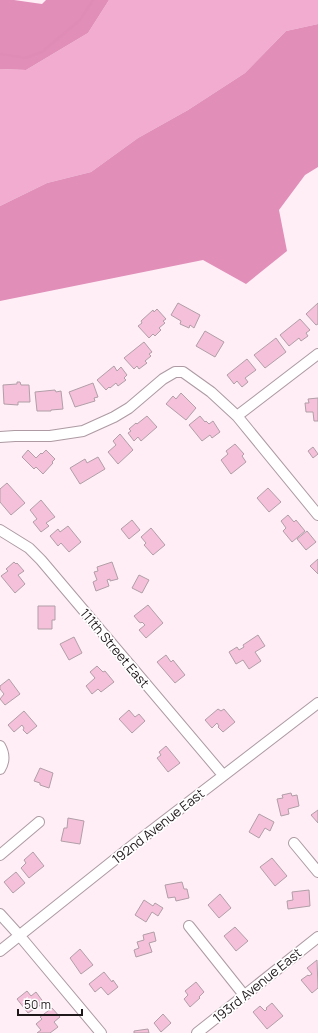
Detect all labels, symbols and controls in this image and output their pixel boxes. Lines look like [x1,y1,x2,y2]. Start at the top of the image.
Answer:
street label: 111th Street East [77,605,153,691]
street label: 192nd Avenue East [108,784,208,868]
street label: 193rd Avenue East [209,944,305,1026]
scale bar [18,991,82,1017]
text: 50 m [24,996,51,1013]

